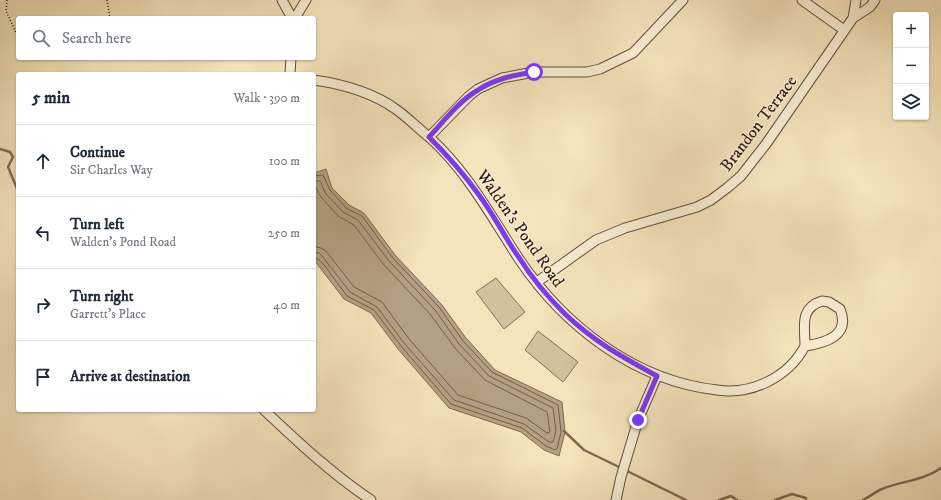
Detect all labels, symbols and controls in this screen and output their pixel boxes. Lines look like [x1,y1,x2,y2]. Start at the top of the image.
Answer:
map controls [893,12,929,120]
button: + [893,12,929,48]
search box [16,16,316,60]
icon: search [30,27,52,49]
text: Search here [62,29,131,48]
button: − [893,48,929,84]
route start [525,63,543,81]
street label: Brandon Terrace [715,71,802,176]
button: layers [893,84,929,120]
text: 5 min [32,87,70,109]
text: Walk · 390 m [233,90,300,106]
text: Continue [70,143,125,162]
icon: ahead [32,150,54,172]
text: 100 m [269,153,300,169]
text: Sir Charles Way [70,162,153,178]
street label: Walden's Pond Road [471,165,569,292]
text: Turn left [70,215,124,234]
icon: left [32,222,54,244]
text: 250 m [268,225,300,241]
text: Walden's Pond Road [70,234,176,250]
text: Turn right [70,287,133,306]
icon: right [32,294,54,316]
text: 40 m [273,297,300,313]
text: Garrett's Place [70,306,146,322]
icon: arrive [32,366,54,388]
text: Arrive at destination [70,367,190,386]
route end [629,411,647,429]

